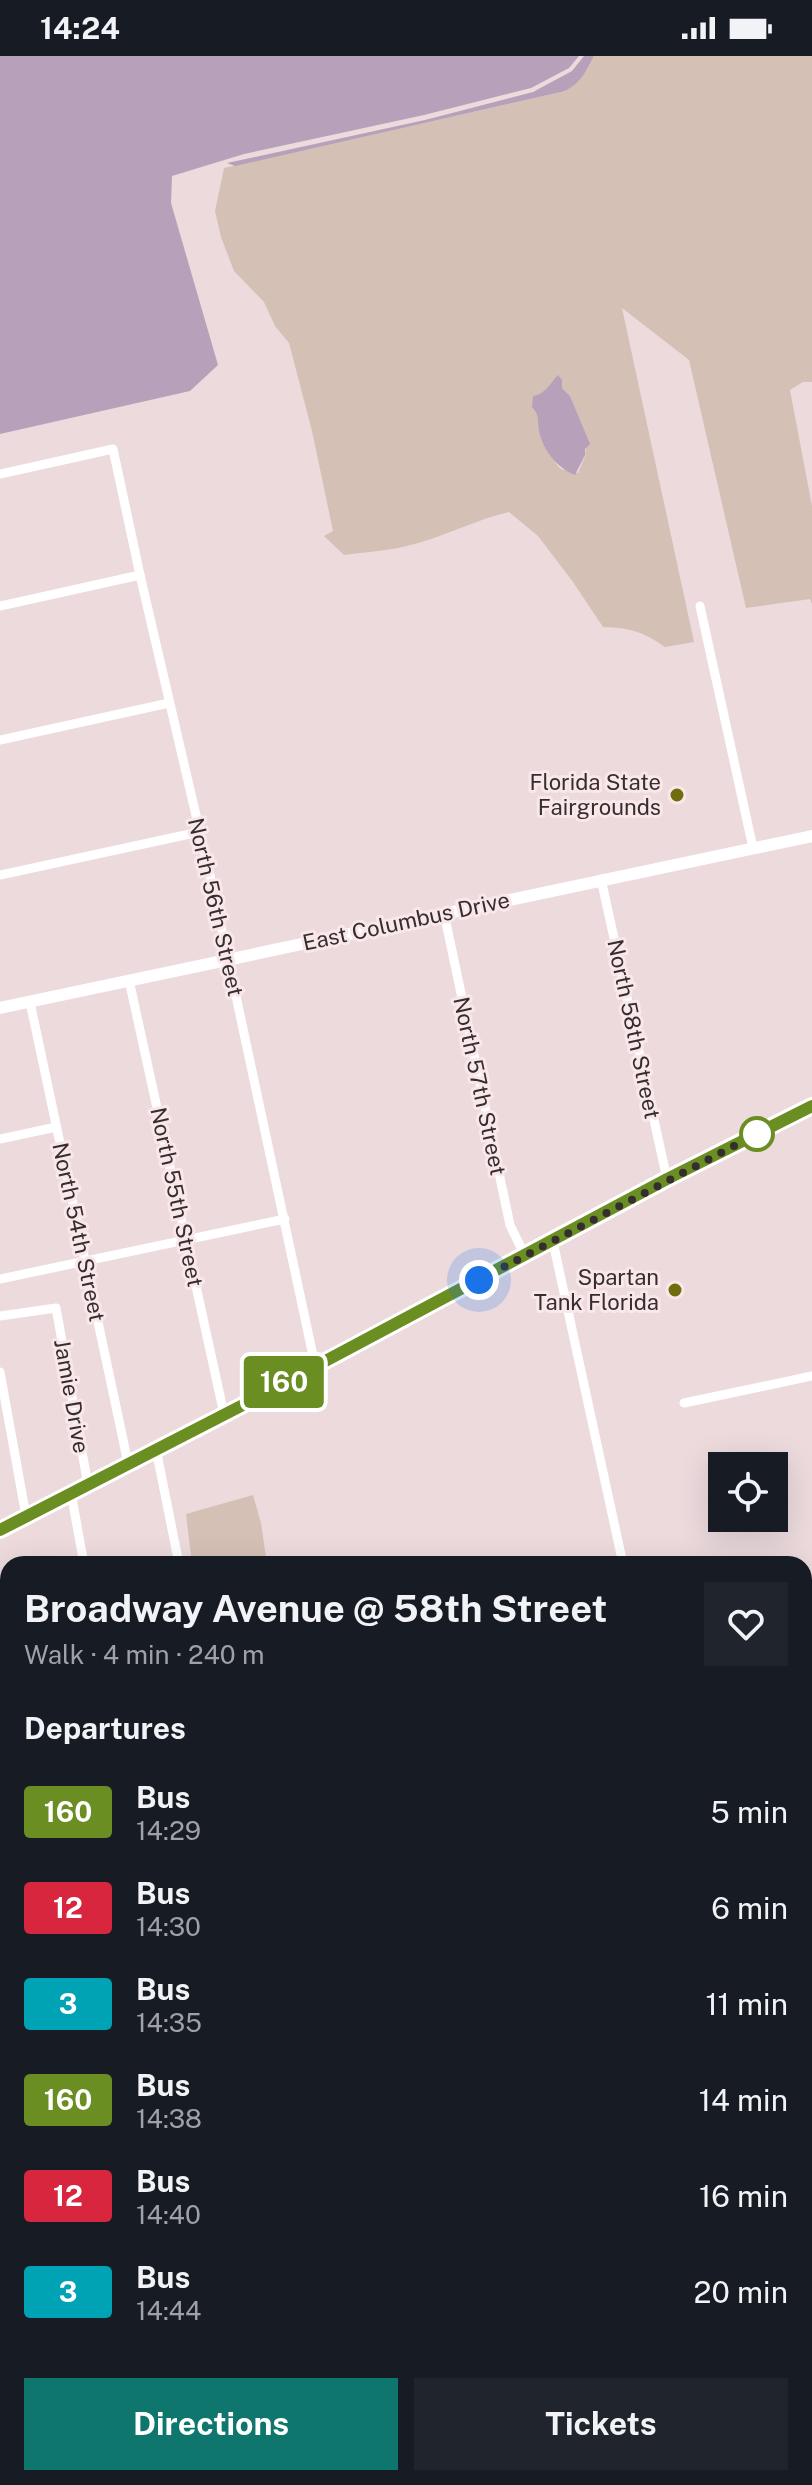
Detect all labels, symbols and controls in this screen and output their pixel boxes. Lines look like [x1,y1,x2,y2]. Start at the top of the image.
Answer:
text: 14:24 [40,10,120,46]
place label: Florida State Fairgrounds [529,769,661,820]
marker: Florida State Fairgrounds [668,786,686,804]
street label: North 56th Street [183,815,249,999]
street label: East Columbus Drive [300,886,512,956]
street label: North 58th Street [602,937,666,1121]
street label: North 57th Street [448,994,512,1178]
street label: North 55th Street [145,1105,209,1289]
unlabelled marker [740,1117,774,1151]
street label: North 54th Street [47,1140,111,1324]
your location [459,1260,499,1300]
place label: Spartan Tank Florida [534,1264,659,1315]
marker: Spartan Tank Florida [666,1281,684,1299]
street label: Jamie Drive [49,1337,95,1455]
line badge: 160 [238,1356,330,1408]
text: 160 [260,1365,308,1398]
map controls [708,1452,788,1532]
button: locate [708,1452,788,1532]
button: heart [704,1582,788,1666]
text: Broadway Avenue @ 58th Street [24,1586,607,1631]
text: Walk · 4 min · 240 m [24,1639,265,1670]
text: Departures [24,1710,186,1746]
text: Bus [136,1779,190,1815]
text: 5 min [711,1794,788,1830]
text: 160 [44,1795,92,1828]
text: 14:29 [136,1815,201,1846]
text: Bus [136,1875,190,1911]
text: 6 min [711,1890,788,1926]
text: 12 [53,1891,83,1924]
text: 14:30 [136,1911,201,1942]
text: Bus [136,1971,190,2007]
text: 11 min [705,1986,788,2022]
text: 3 [59,1987,77,2020]
text: 14:35 [136,2007,202,2038]
text: Bus [136,2067,190,2103]
text: 14 min [699,2082,788,2118]
text: 160 [44,2083,92,2116]
text: 14:38 [136,2103,202,2134]
text: Bus [136,2163,190,2199]
text: 16 min [699,2178,788,2214]
text: 12 [53,2179,83,2212]
text: 14:40 [136,2199,201,2230]
text: Bus [136,2259,190,2295]
text: 20 min [694,2274,788,2310]
text: 3 [59,2275,77,2308]
text: 14:44 [136,2295,201,2326]
button: Directions [24,2378,398,2470]
button: Tickets [414,2378,788,2470]

